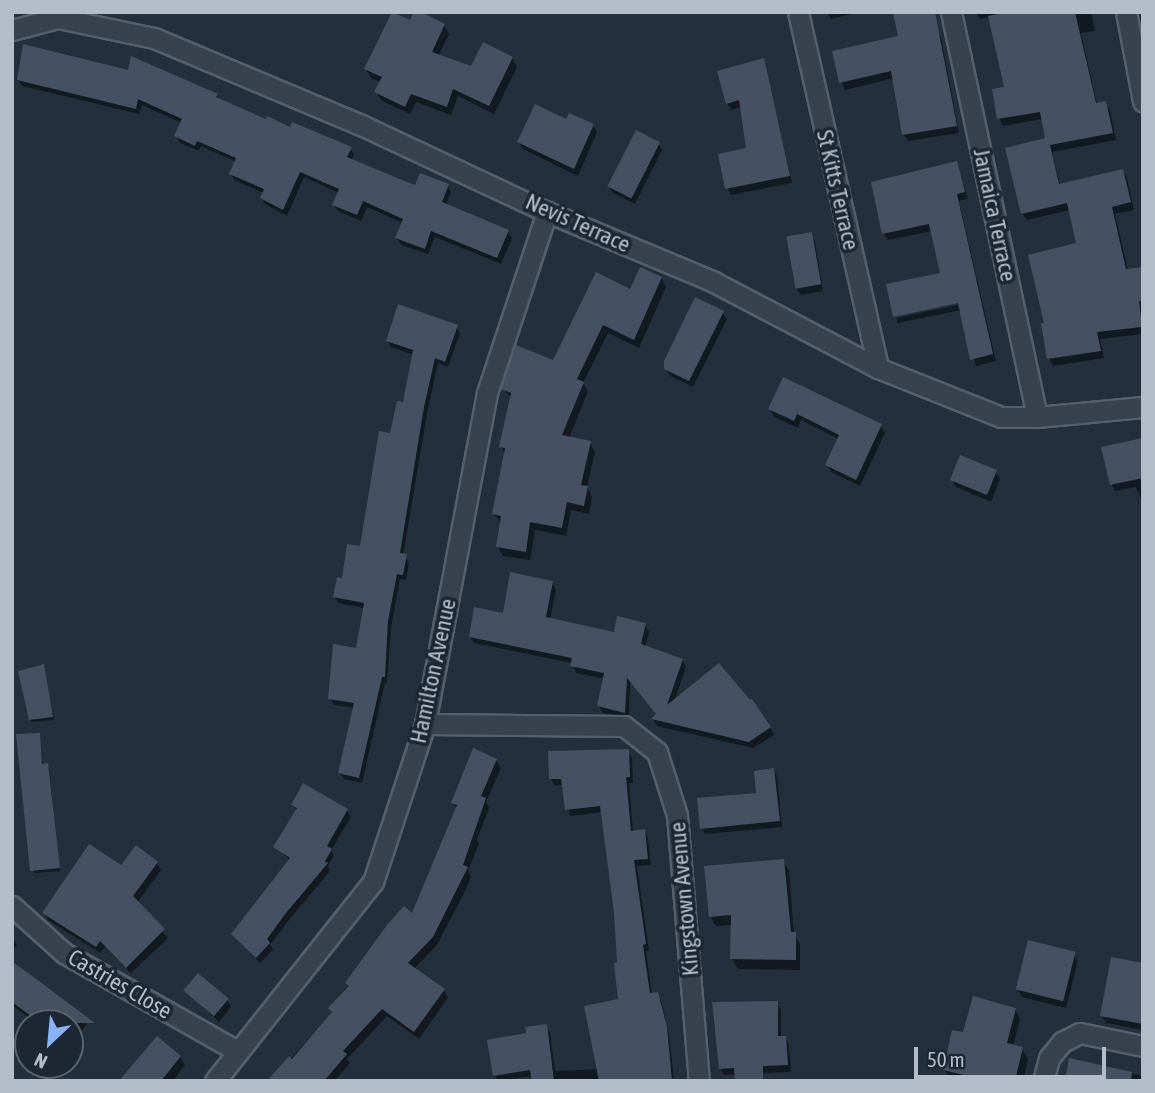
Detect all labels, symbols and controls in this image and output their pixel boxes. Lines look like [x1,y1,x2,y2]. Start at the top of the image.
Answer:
street label: St Kitts Terrace [811,127,865,253]
street label: Jamaica Terrace [967,146,1023,284]
street label: Nevis Terrace [521,188,635,258]
street label: Hamilton Avenue [404,596,462,746]
street label: Kingstown Avenue [664,821,704,977]
street label: Castries Close [63,943,177,1025]
north arrow [14,1009,84,1079]
scale bar [917,1034,1110,1078]
text: 50 m [927,1047,965,1071]
text: N [31,1049,51,1073]

